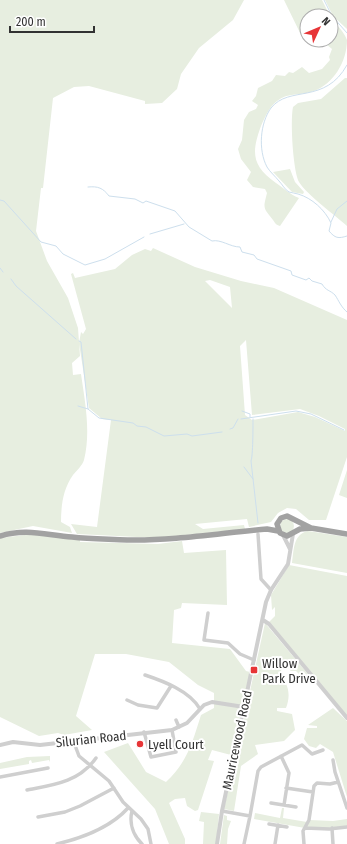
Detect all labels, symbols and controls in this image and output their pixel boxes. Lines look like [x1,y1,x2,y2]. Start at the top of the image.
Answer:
scale bar [10,8,94,34]
north arrow [299,8,339,48]
text: 200 m [16,15,46,29]
text: N [319,15,333,28]
place label: Willow Park Drive [262,656,316,686]
marker: Willow Park Drive [249,665,259,675]
street label: Mauricewood Road [219,689,255,791]
street label: Silurian Road [55,728,127,750]
place label: Lyell Court [148,737,205,752]
marker: Lyell Court [135,739,145,749]

